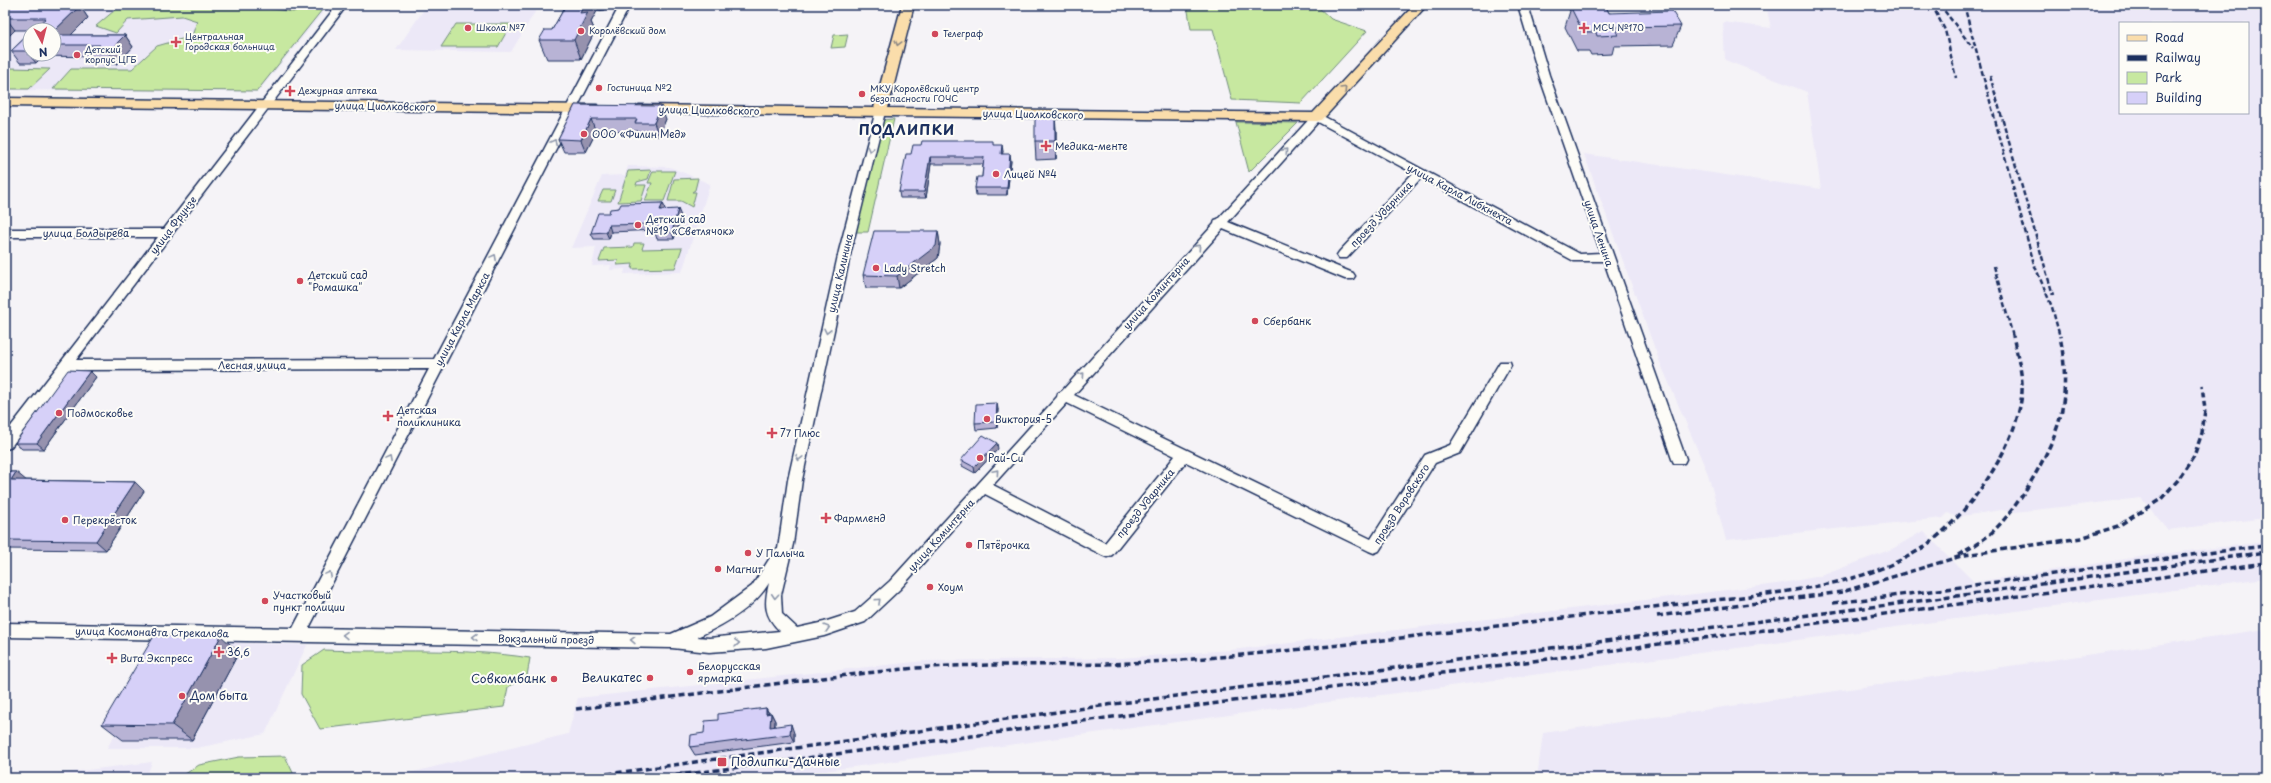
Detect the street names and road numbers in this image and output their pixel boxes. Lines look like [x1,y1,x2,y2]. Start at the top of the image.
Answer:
street label: улица Циолковского [334,97,436,114]
street label: улица Циолковского [658,101,760,118]
street label: улица Циолковского [982,105,1084,122]
street label: улица Карла Либкнехта [1405,159,1516,228]
street label: проезд Ударника [1346,177,1416,250]
street label: улица Фрунзе [146,192,199,257]
street label: улица Ленина [1581,198,1618,269]
street label: улица Болдырева [43,225,130,240]
street label: улица Калинина [823,231,856,314]
street label: улица Коминтерна [1119,252,1193,332]
street label: улица Карла Маркса [430,269,493,368]
street label: Лесная улица [218,357,287,372]
street label: проезд Воровского [1369,460,1432,547]
street label: проезд Ударника [1112,464,1178,541]
street label: улица Коминтерна [904,494,978,574]
street label: улица Космонавта Стрекалова [75,623,230,640]
street label: Вокзальный проезд [498,630,594,647]

